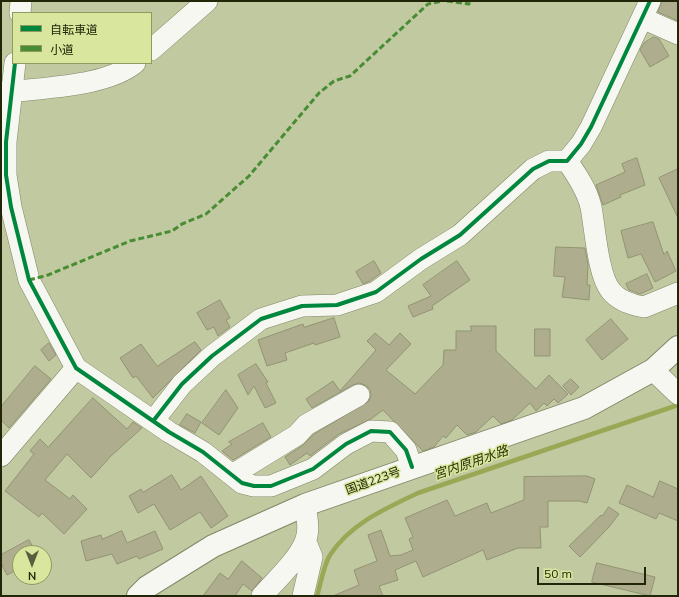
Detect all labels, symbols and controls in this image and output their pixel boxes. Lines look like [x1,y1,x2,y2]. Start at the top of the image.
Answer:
legend [12,12,152,64]
text: 自転車道 [50,22,98,37]
text: 小道 [50,42,74,57]
water label: 宮内原用水路 [432,443,510,483]
street label: 国道223号 [343,464,403,498]
north arrow [12,545,52,585]
scale bar [539,559,648,585]
text: 50 m [544,566,572,581]
text: N [28,569,36,583]

